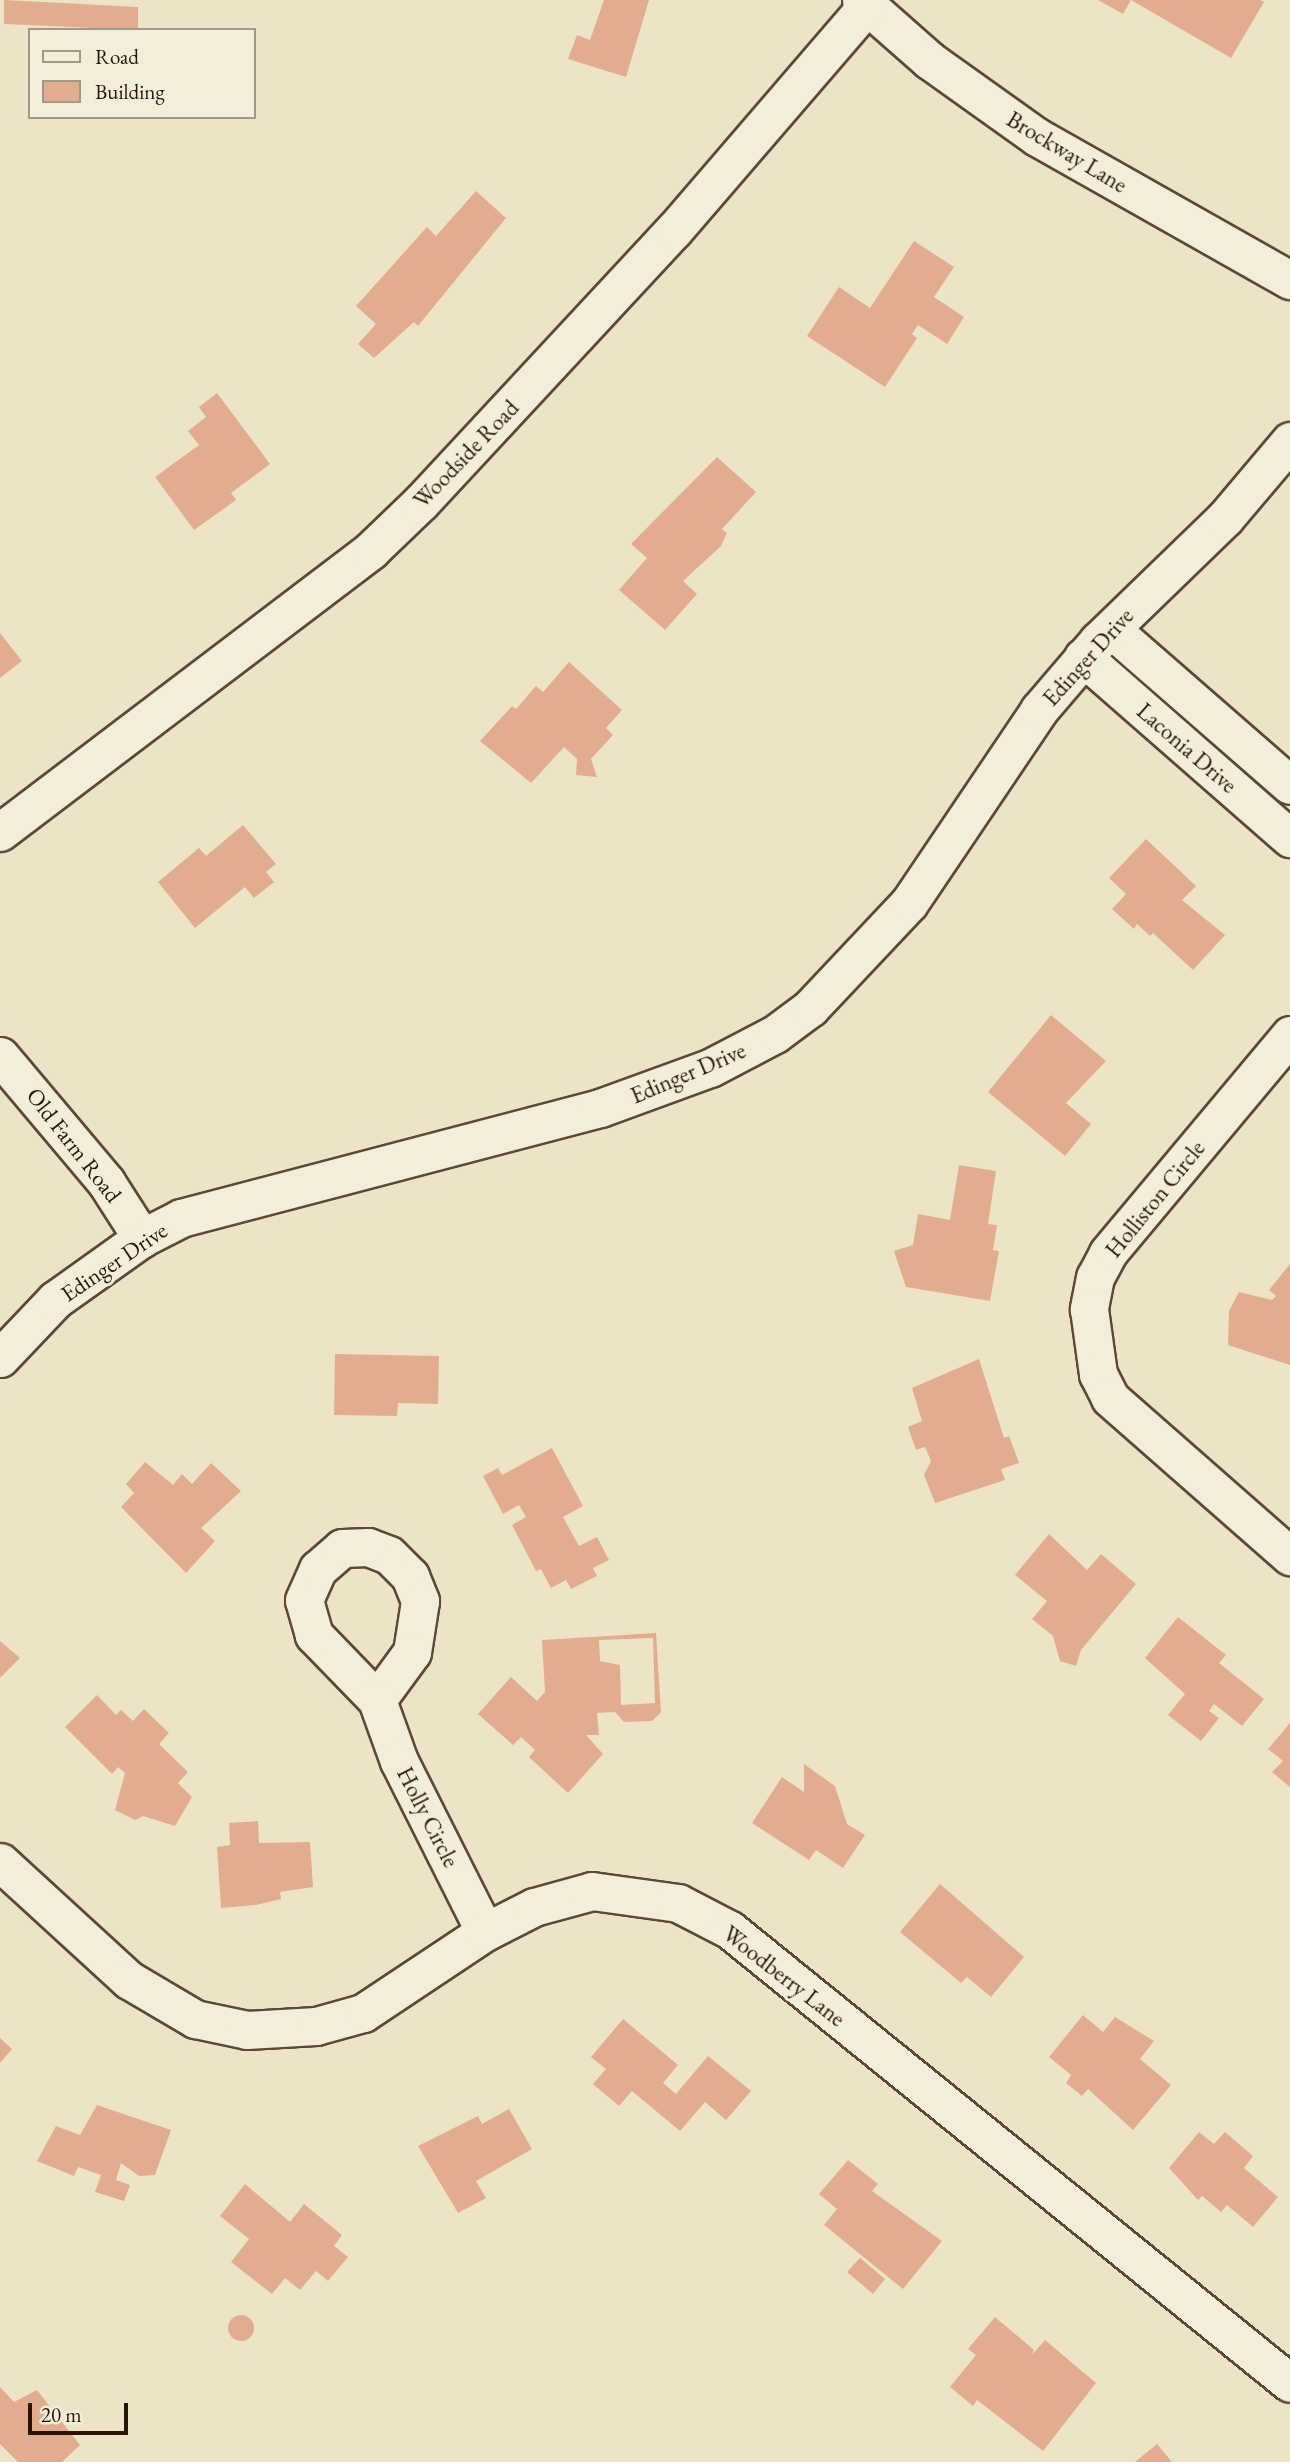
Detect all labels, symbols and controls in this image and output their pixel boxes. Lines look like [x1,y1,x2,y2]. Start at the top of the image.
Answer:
legend [28,28,256,119]
text: Road [95,43,139,70]
text: Building [95,78,165,105]
street label: Brockway Lane [1002,105,1132,199]
street label: Woodside Road [408,394,524,514]
street label: Edinger Drive [1037,602,1139,712]
street label: Laconia Drive [1131,697,1243,799]
street label: Edinger Drive [626,1036,750,1110]
street label: Old Farm Road [21,1082,127,1208]
street label: Holliston Circle [1099,1135,1211,1263]
street label: Edinger Drive [56,1216,172,1308]
street label: Holly Circle [391,1762,465,1872]
street label: Woodberry Lane [717,1920,851,2032]
scale bar [32,2388,131,2432]
text: 20 m [41,2401,82,2428]

